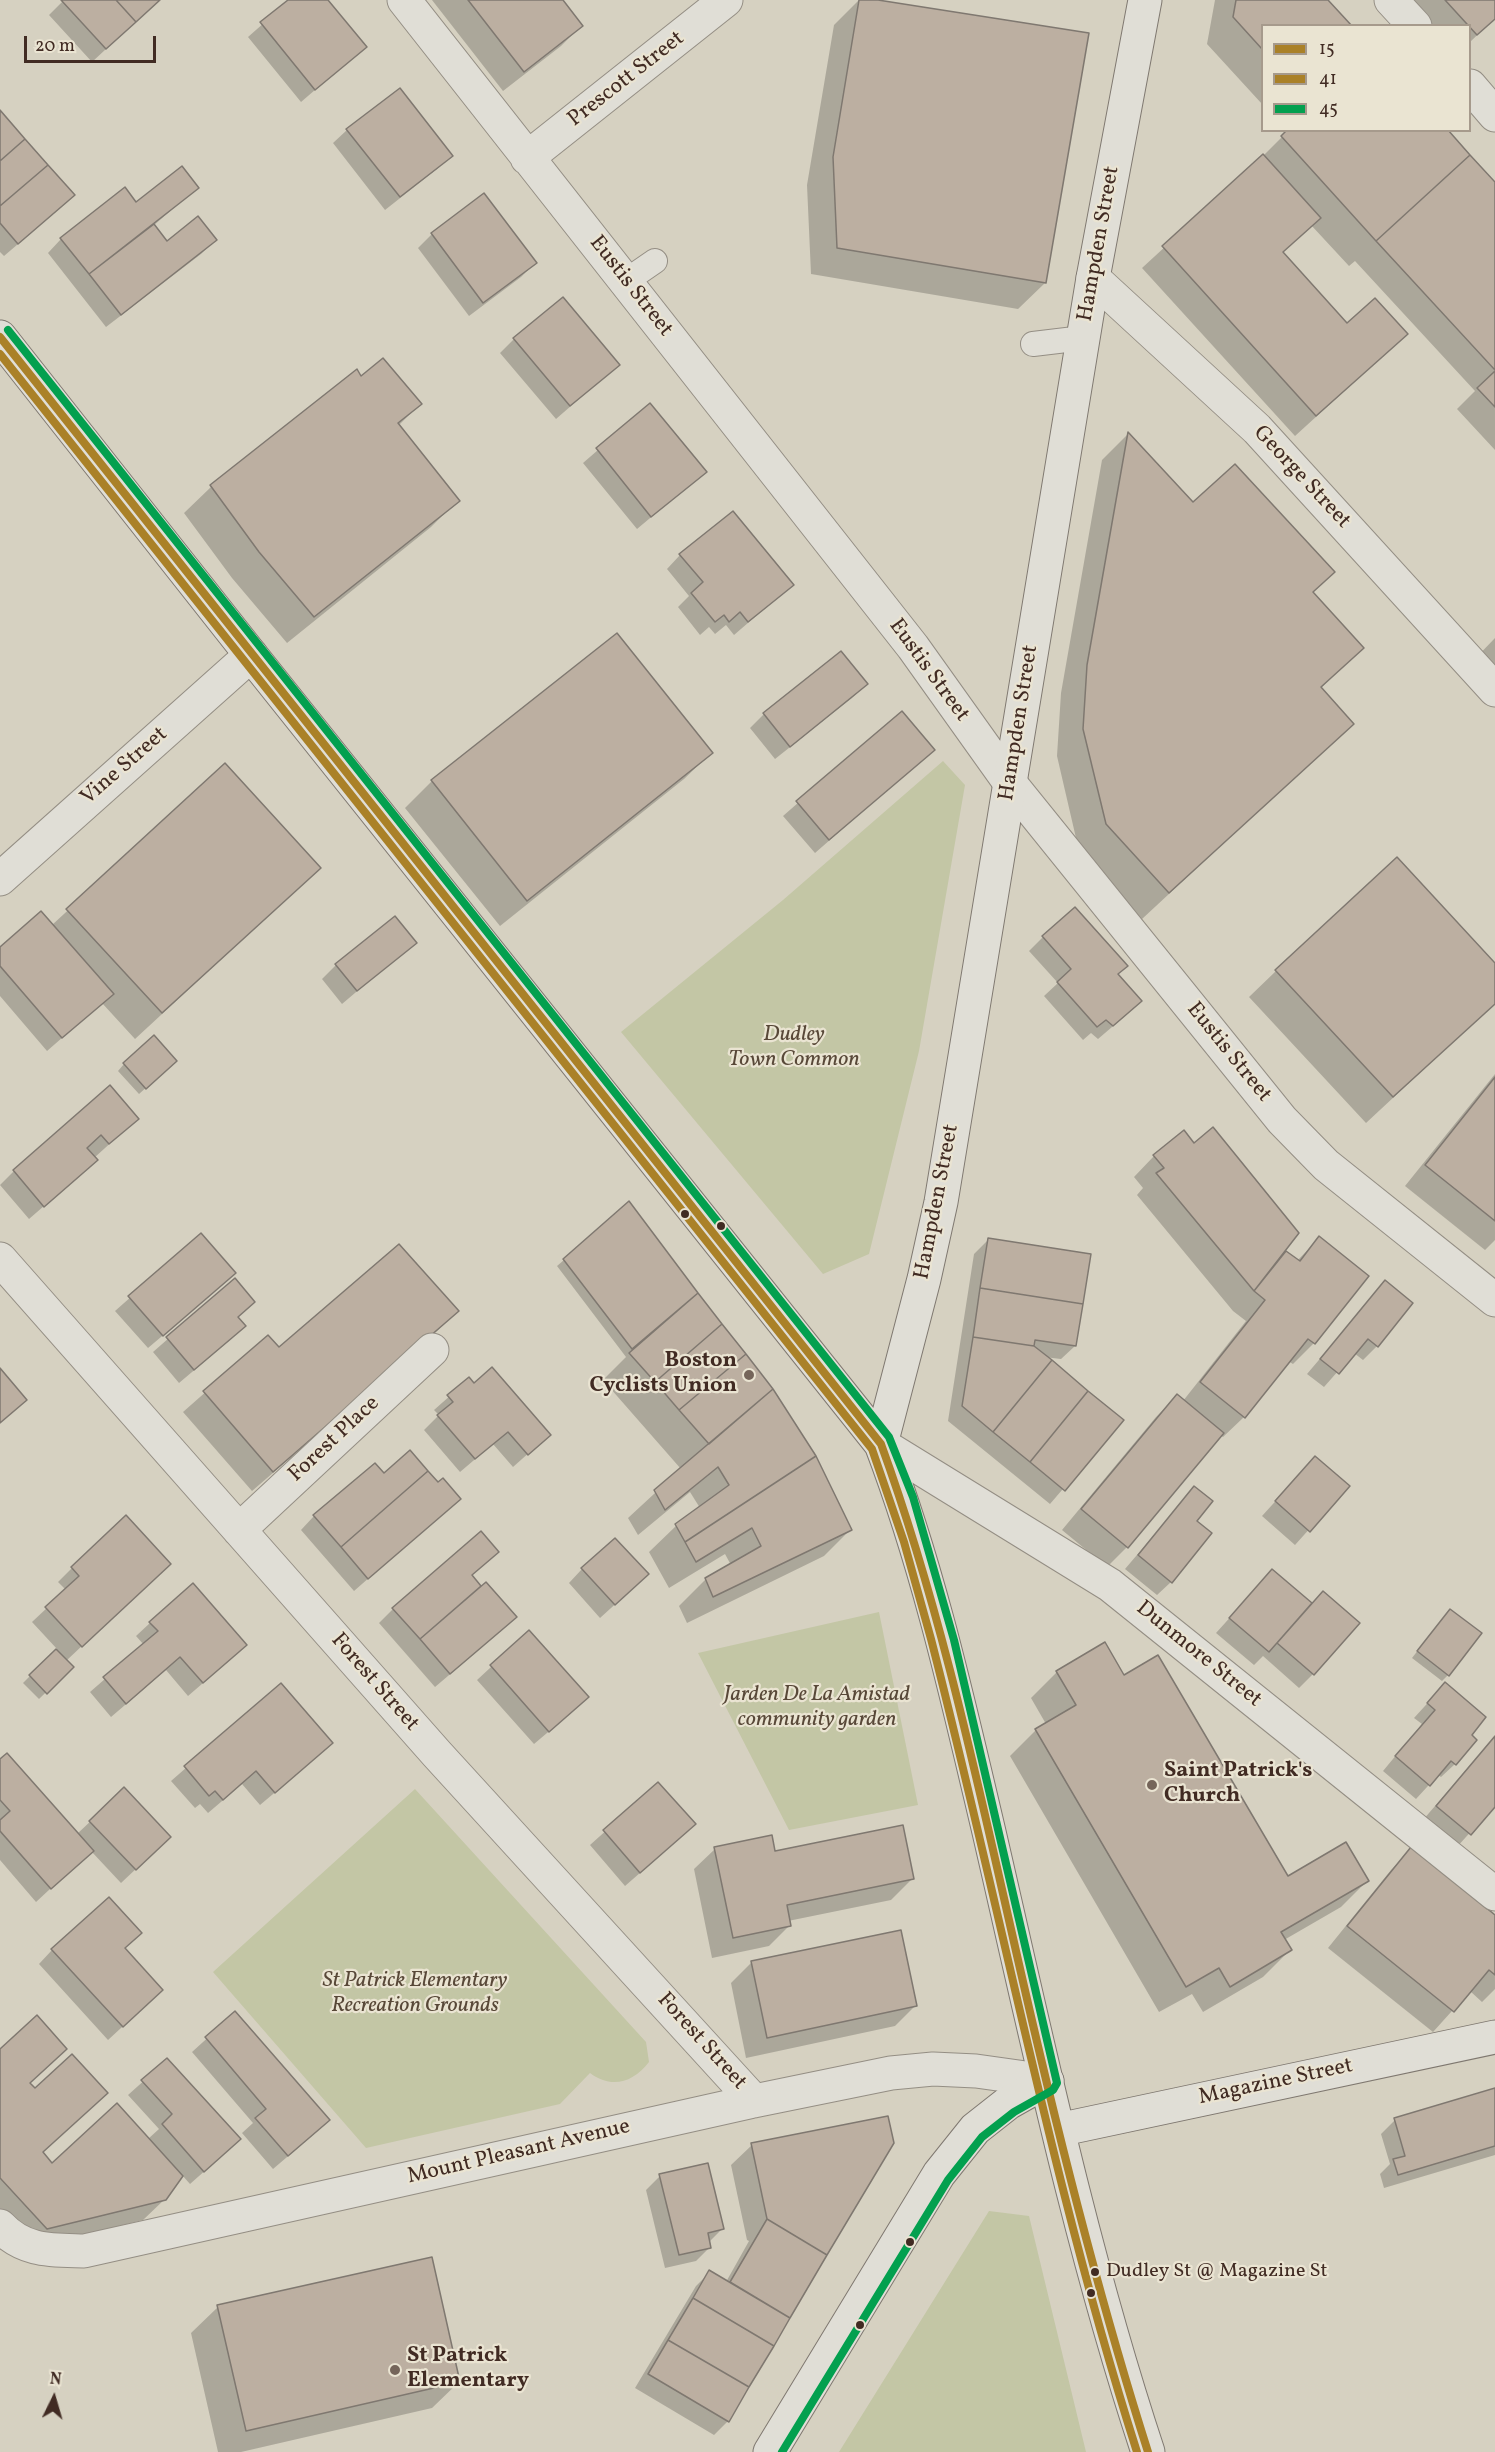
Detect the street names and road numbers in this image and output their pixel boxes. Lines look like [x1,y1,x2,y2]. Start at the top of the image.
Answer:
street label: Prescott Street [563,26,691,134]
street label: Hampden Street [1073,164,1127,324]
street label: Eustis Street [582,231,678,343]
street label: George Street [1247,421,1355,535]
street label: Eustis Street [882,614,974,728]
street label: Hampden Street [995,643,1045,803]
street label: Vine Street [76,722,174,812]
street label: Eustis Street [1180,998,1276,1108]
street label: Hampden Street [910,1122,966,1282]
street label: Forest Place [284,1391,386,1489]
street label: Dunmore Street [1130,1596,1266,1714]
street label: Forest Street [324,1628,424,1738]
street label: Forest Street [650,1988,752,2096]
street label: Magazine Street [1197,2054,1355,2112]
street label: Mount Pleasant Avenue [405,2115,633,2191]

